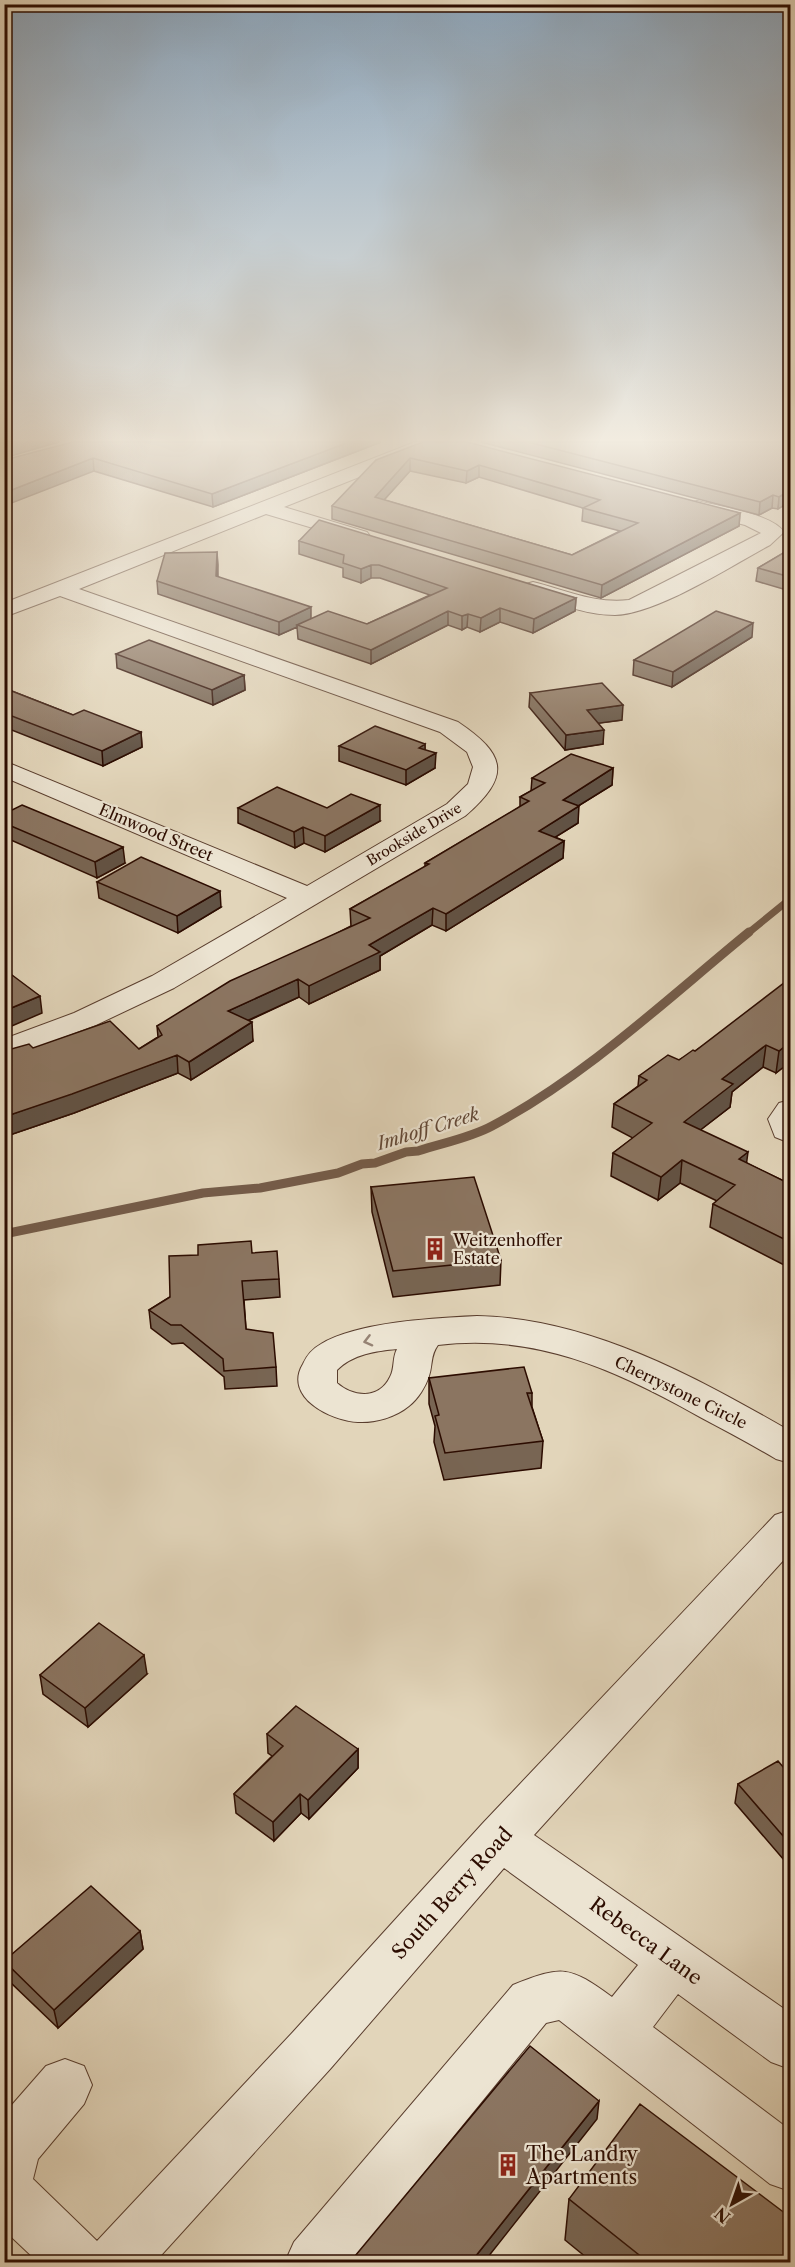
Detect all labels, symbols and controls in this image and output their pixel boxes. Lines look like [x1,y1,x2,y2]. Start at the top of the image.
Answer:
street label: Elmwood Street [96,799,216,865]
street label: Brookside Drive [363,799,465,869]
water label: Imhoff Creek [372,1103,482,1156]
place label: Weitzenhoffer Estate [452,1230,562,1268]
building icon: Weitzenhoffer Estate [422,1236,448,1262]
one-way arrow [363,1333,373,1346]
street label: Cherrystone Circle [612,1351,750,1433]
street label: South Berry Road [387,1822,517,1964]
street label: Rebecca Lane [585,1892,707,1990]
place label: The Landry Apartments [525,2142,639,2189]
building icon: The Landry Apartments [495,2152,521,2178]
north arrow [702,2174,762,2234]
text: N [711,2203,734,2228]

